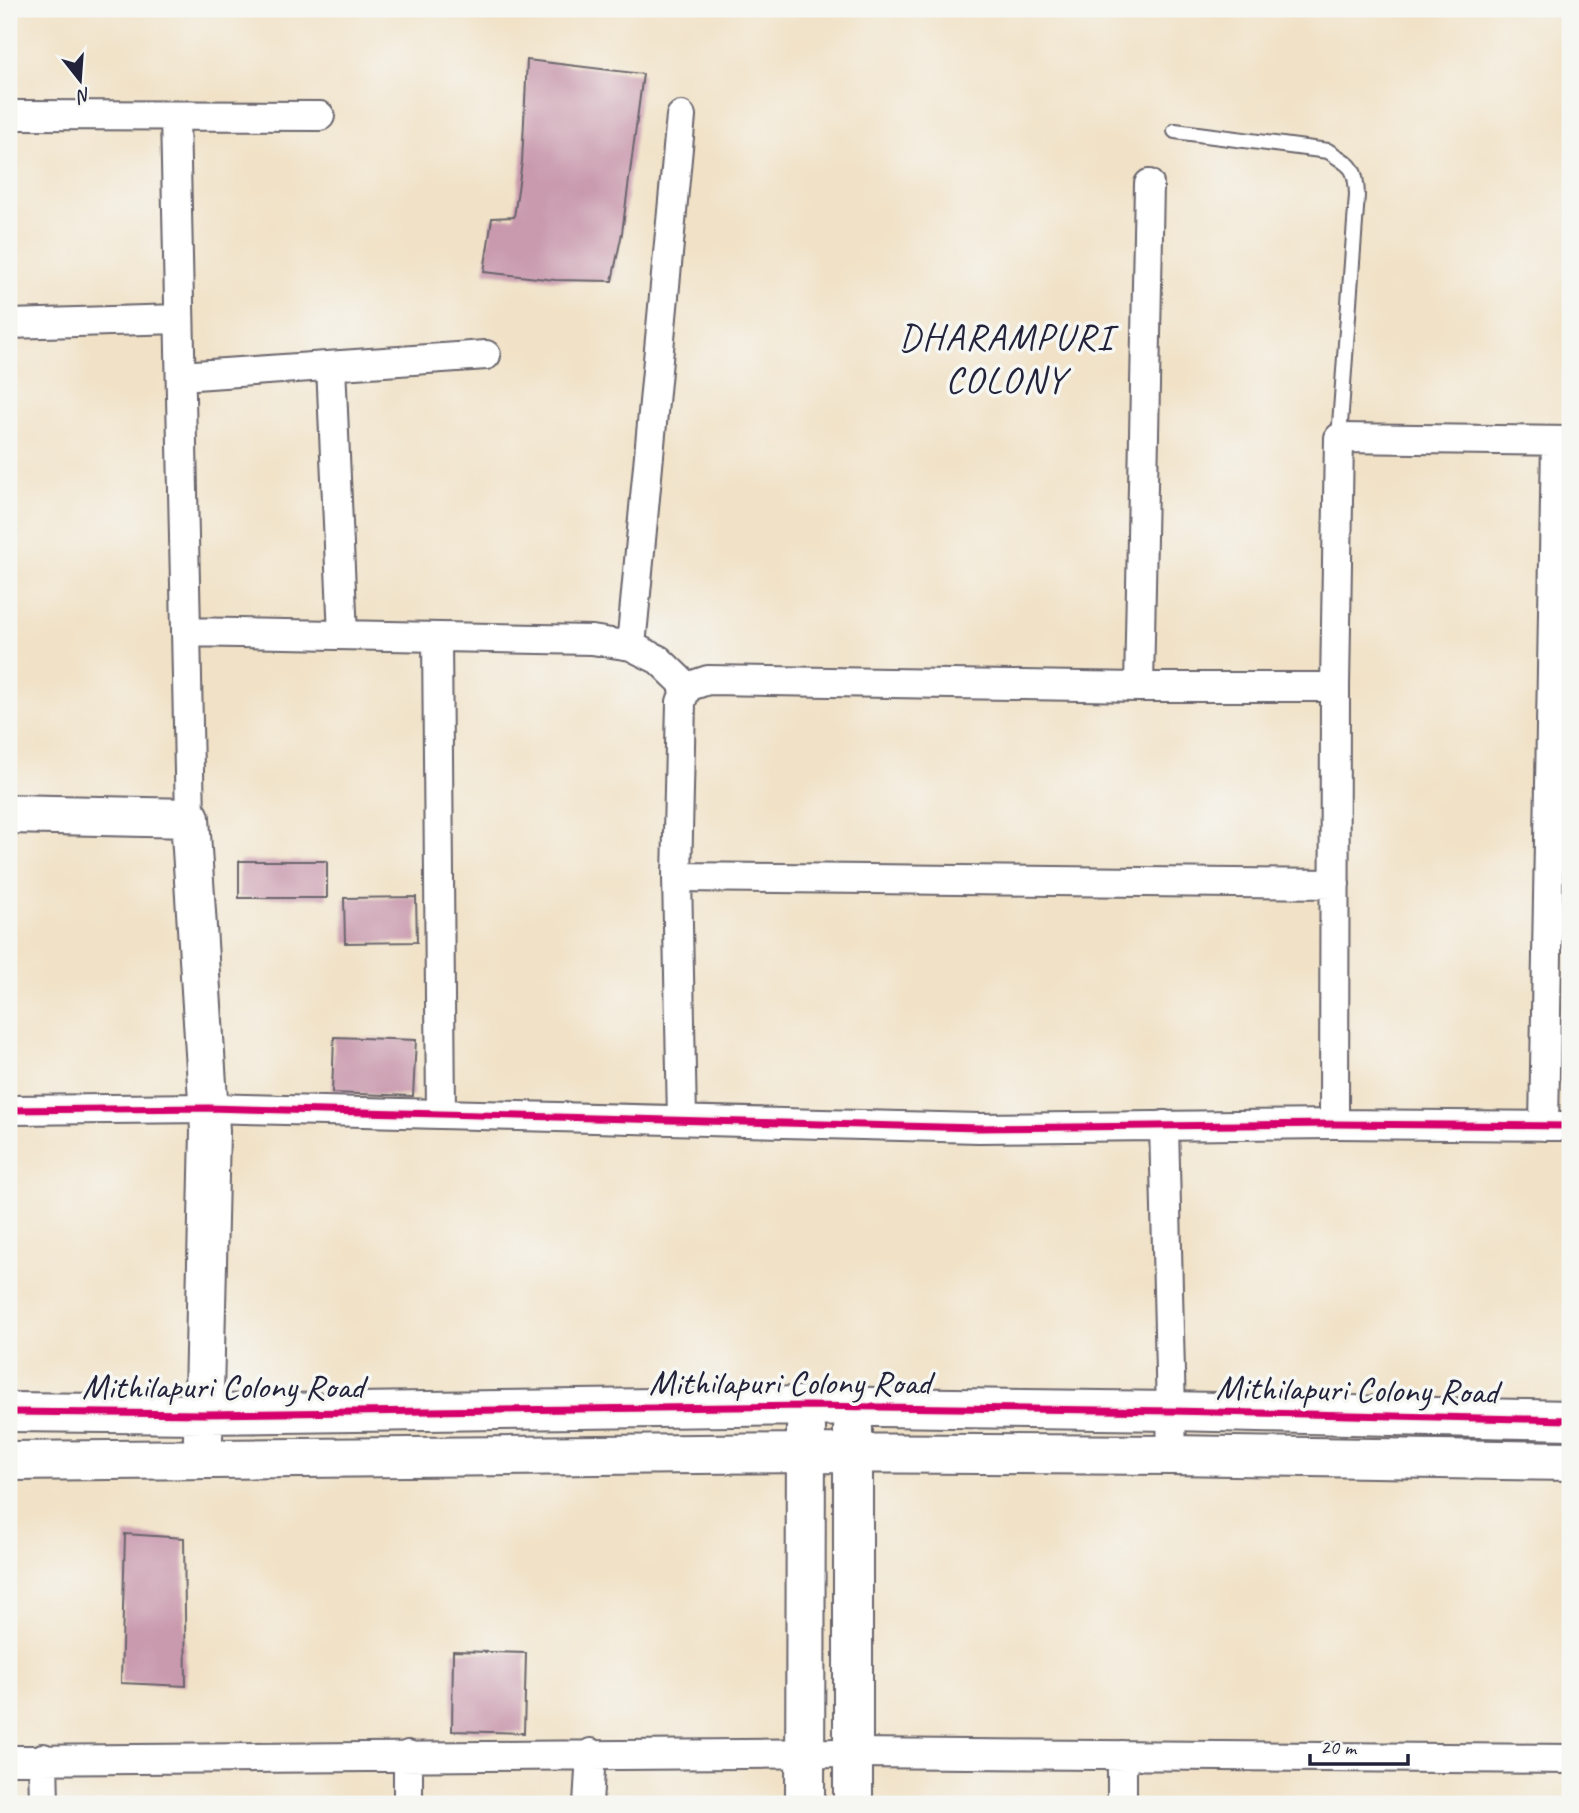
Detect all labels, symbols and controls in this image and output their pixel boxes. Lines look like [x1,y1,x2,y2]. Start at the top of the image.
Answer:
north arrow [46,46,116,116]
text: N [72,82,94,109]
district label: DHARAMPURI COLONY [899,313,1120,403]
street label: Mithilapuri Colony Road [649,1360,936,1405]
street label: Mithilapuri Colony Road [82,1364,369,1409]
street label: Mithilapuri Colony Road [1216,1365,1504,1415]
scale bar [1310,1722,1408,1766]
text: 20 m [1320,1734,1358,1760]

